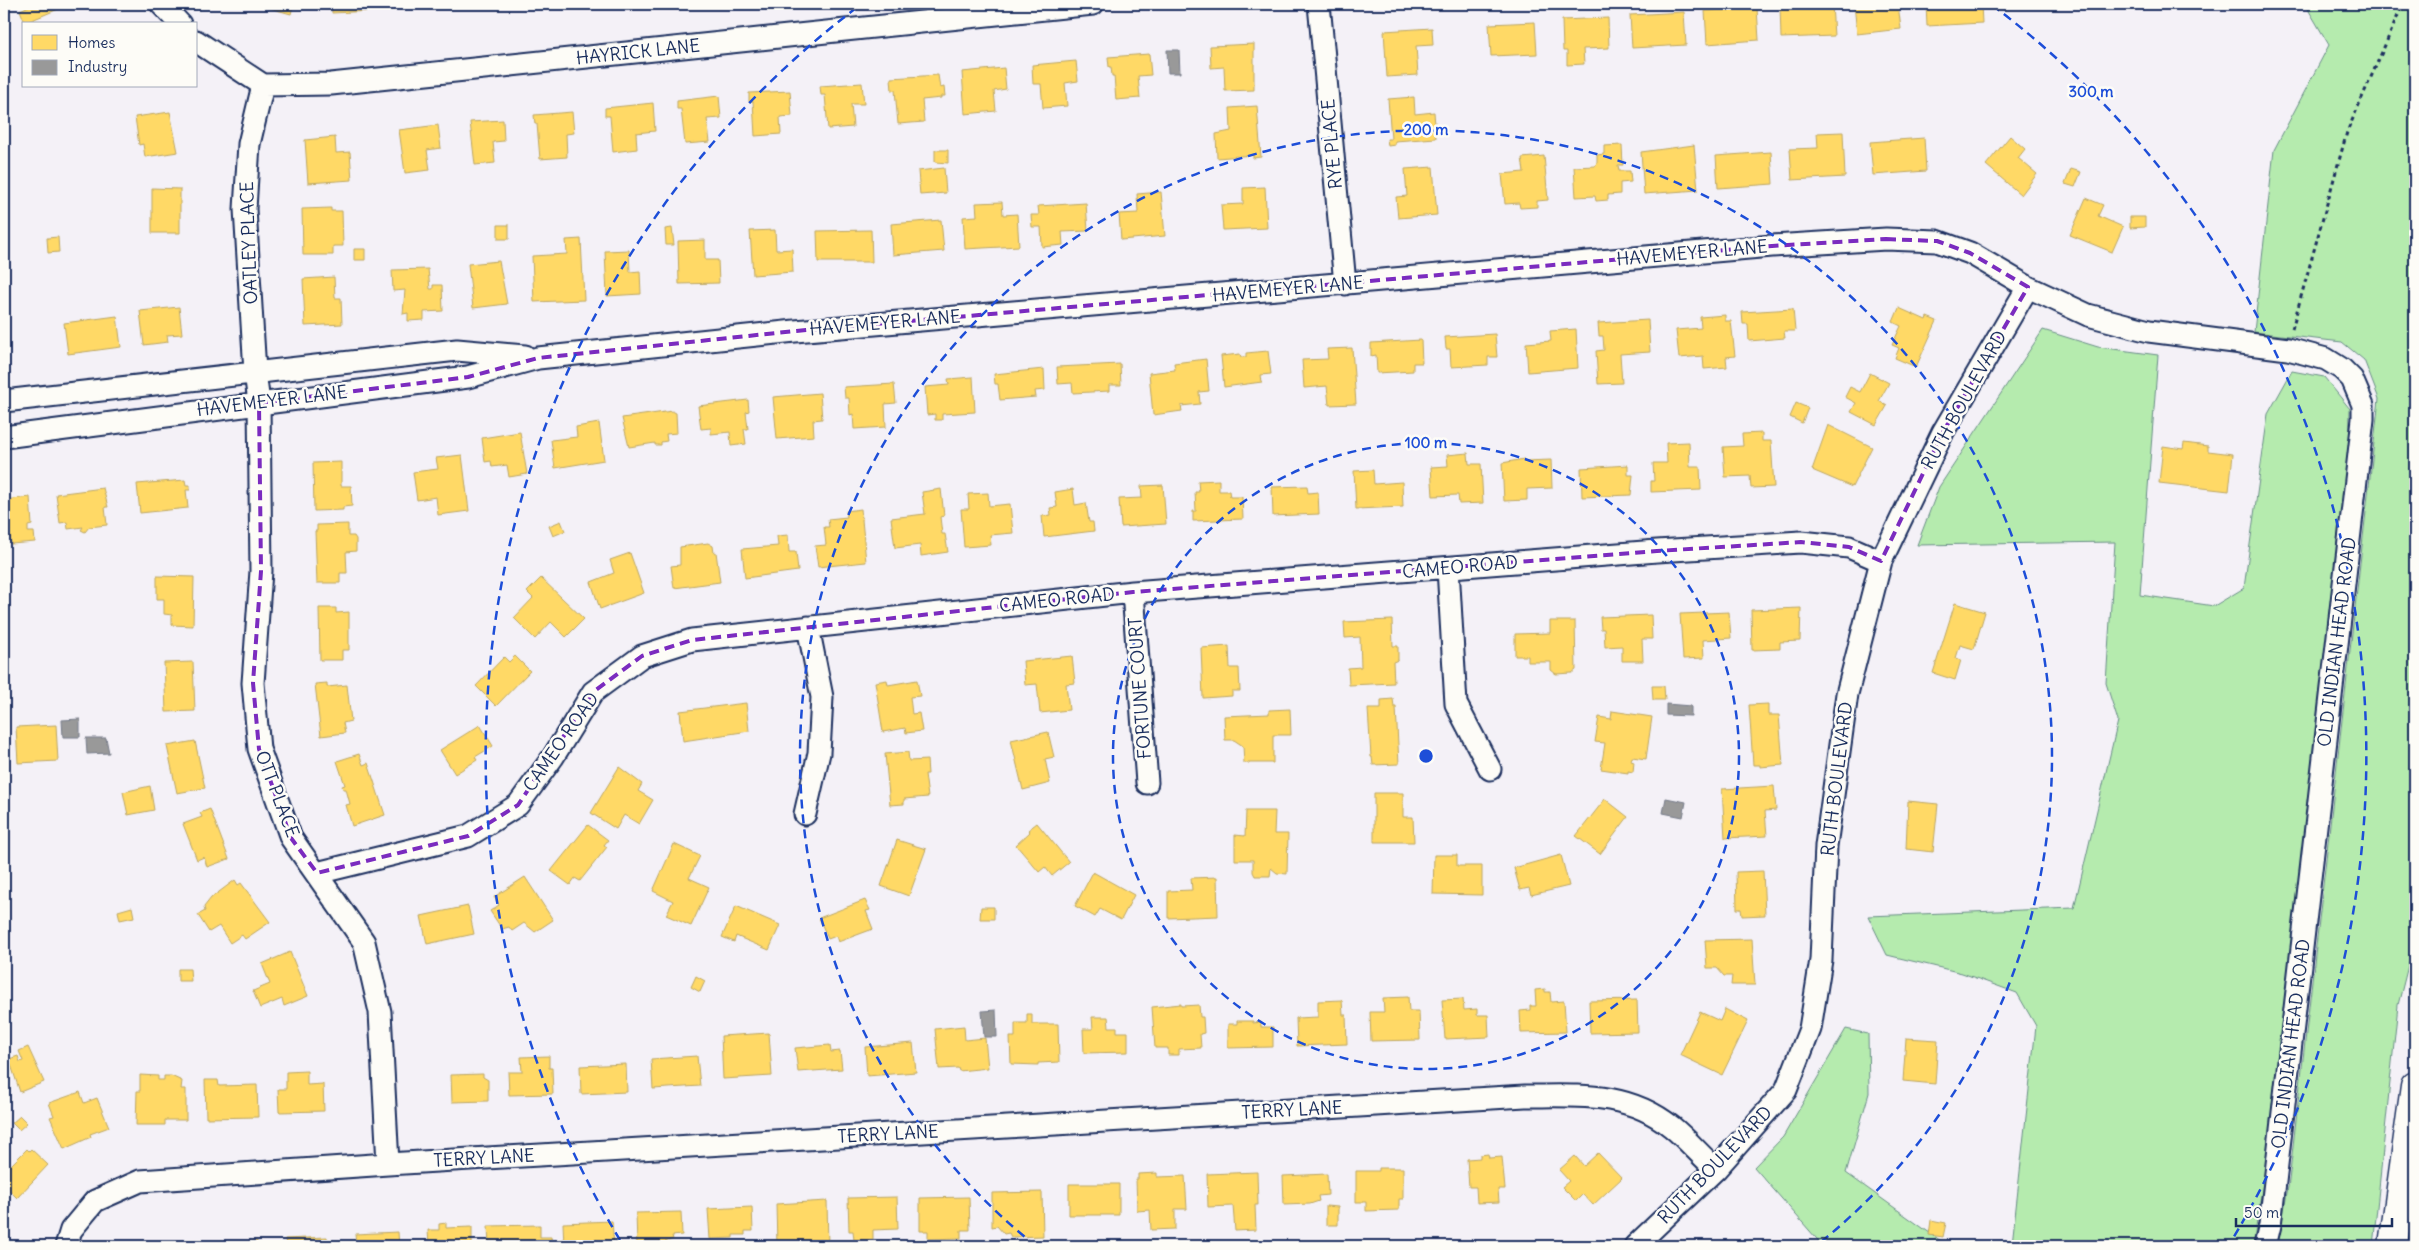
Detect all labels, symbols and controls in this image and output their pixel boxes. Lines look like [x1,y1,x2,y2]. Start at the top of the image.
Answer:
legend [22,22,198,88]
text: Homes [68,33,115,52]
street label: HAYRICK LANE [575,34,701,69]
text: Industry [68,57,127,76]
text: 300 m [2069,82,2114,101]
street label: RYE PLACE [1316,98,1347,190]
text: 200 m [1404,120,1448,139]
street label: OATLEY PLACE [235,181,262,305]
street label: HAVEMEYER LANE [1615,234,1768,271]
street label: HAVEMEYER LANE [1211,270,1364,307]
street label: HAVEMEYER LANE [808,304,961,341]
street label: RUTH BOULEVARD [1916,326,2011,473]
street label: HAVEMEYER LANE [195,380,349,421]
text: 100 m [1405,433,1447,452]
street label: OLD INDIAN HEAD ROAD [2312,536,2361,748]
street label: CAMEO ROAD [1401,550,1519,583]
street label: CAMEO ROAD [998,582,1116,617]
street label: FORTUNE COURT [1123,616,1156,760]
street label: CAMEO ROAD [518,688,603,796]
street label: RUTH BOULEVARD [1816,700,1857,857]
street label: OTT PLACE [250,747,304,840]
centre of rings [1417,747,1435,765]
street label: OLD INDIAN HEAD ROAD [2266,938,2315,1150]
street label: TERRY LANE [1241,1095,1343,1124]
street label: RUTH BOULEVARD [1652,1101,1777,1228]
street label: TERRY LANE [837,1119,939,1148]
street label: TERRY LANE [433,1143,535,1172]
scale bar [2236,1195,2393,1227]
text: 50 m [2244,1203,2279,1222]

